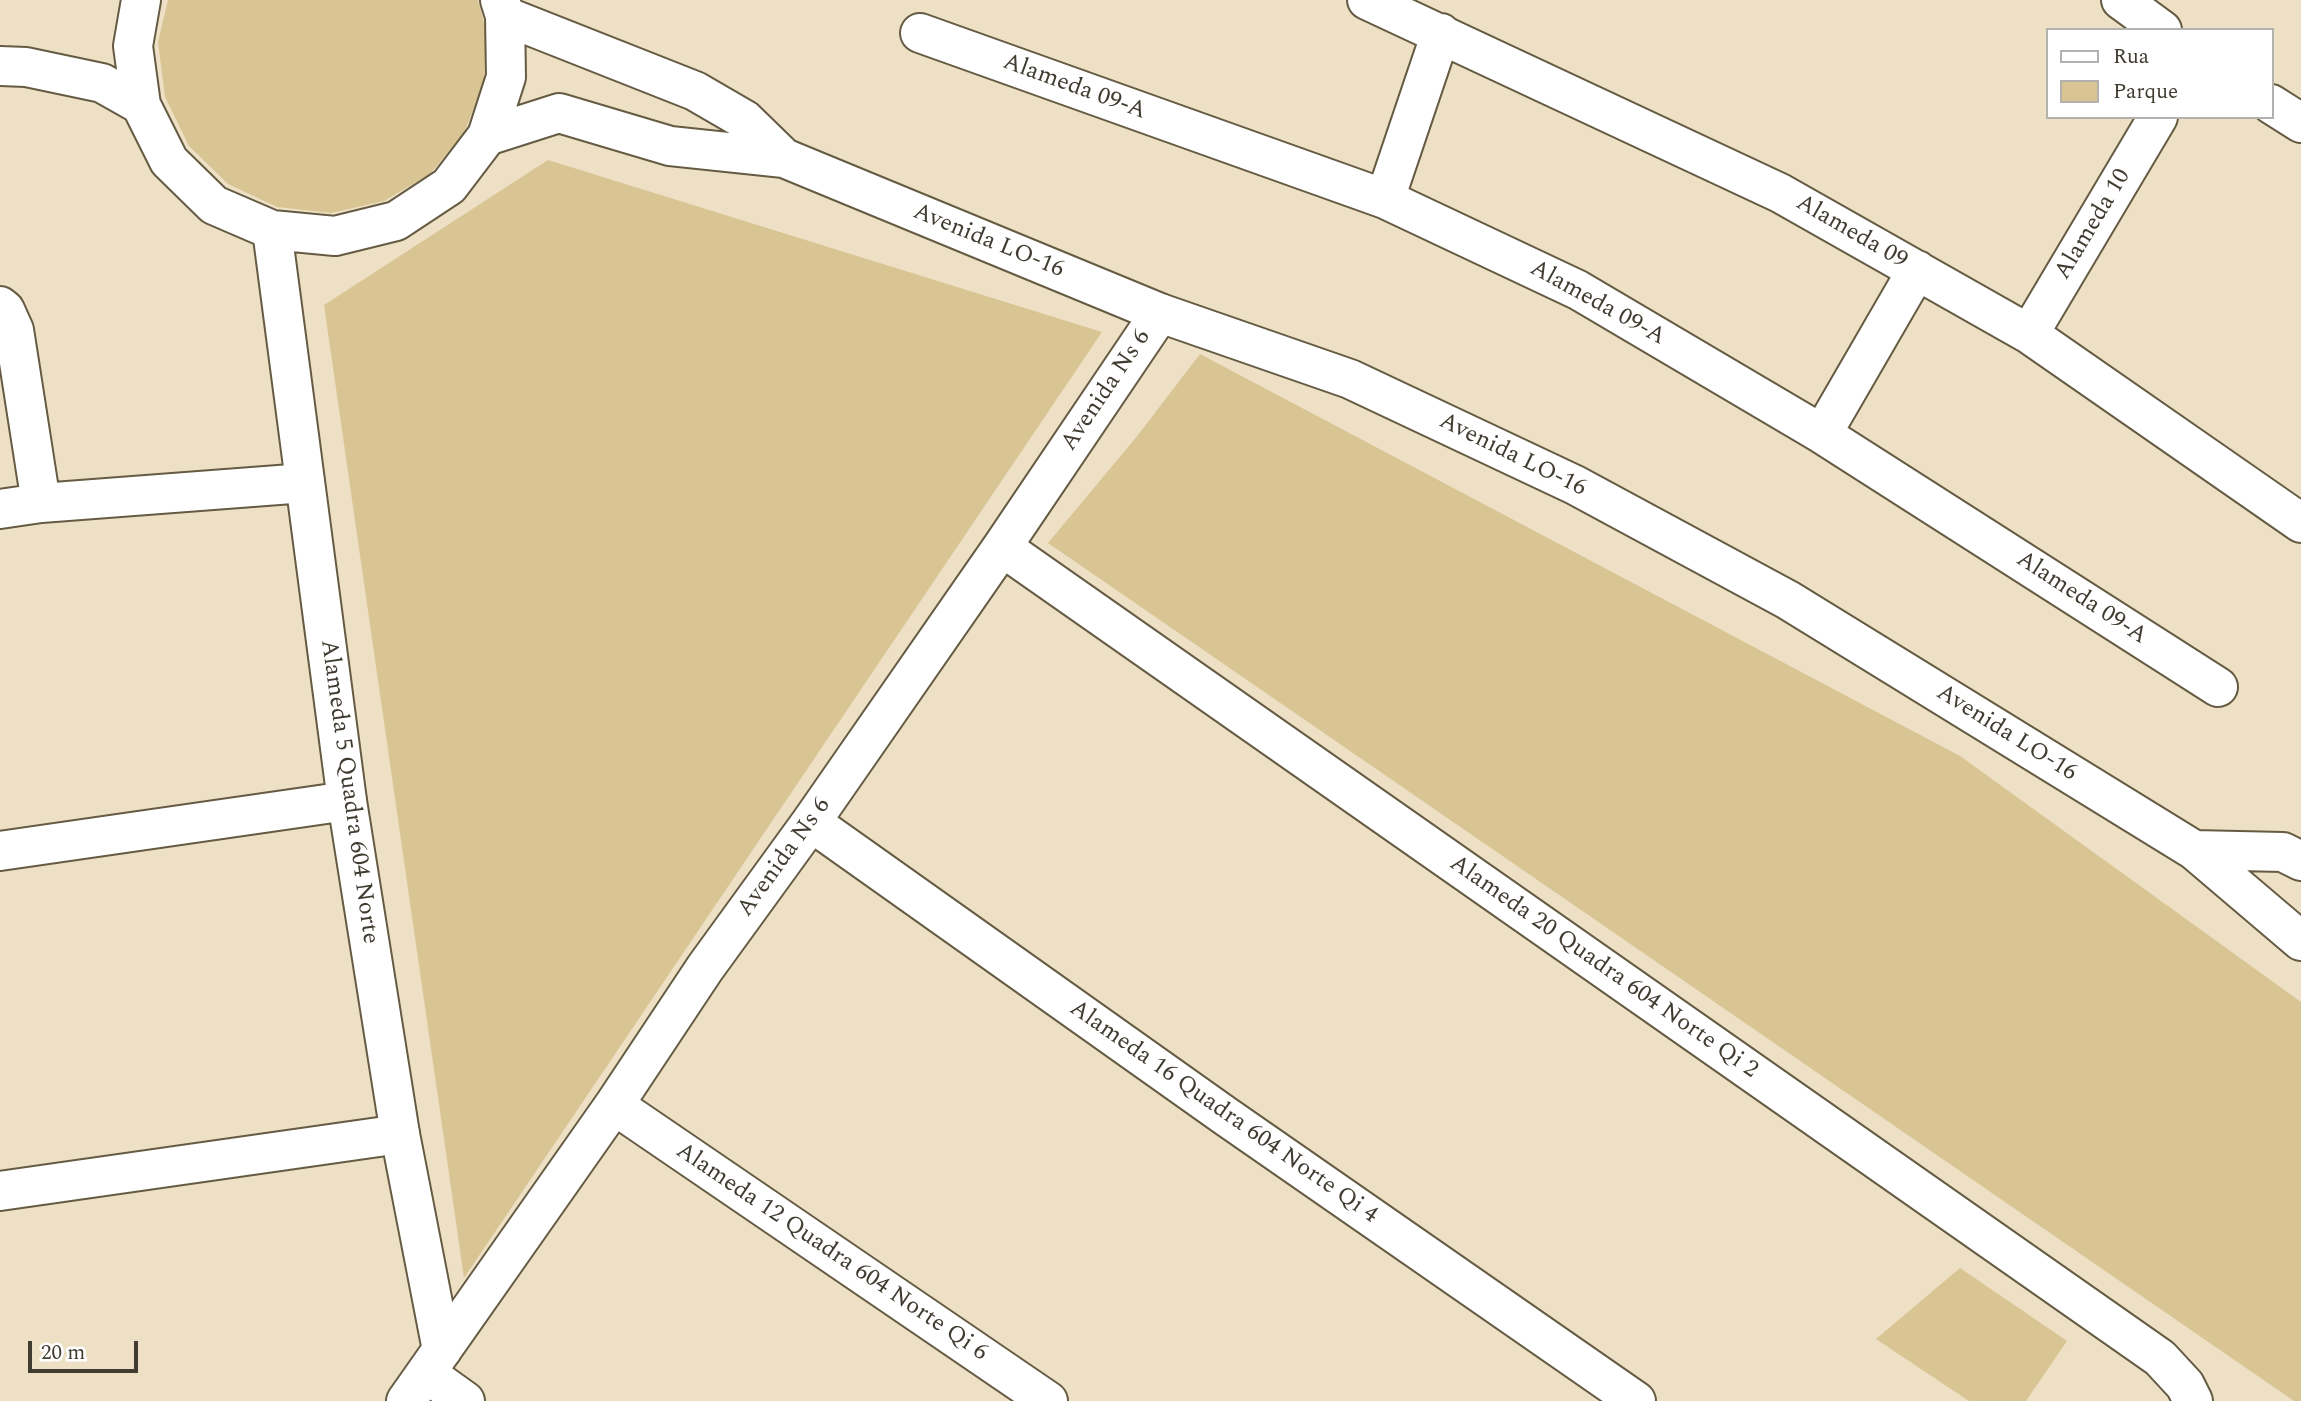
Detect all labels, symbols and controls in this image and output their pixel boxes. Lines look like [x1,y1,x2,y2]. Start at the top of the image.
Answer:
legend [2046,28,2273,119]
text: Rua [2113,41,2149,73]
street label: Alameda 09-A [998,49,1150,127]
text: Parque [2113,76,2178,108]
street label: Alameda 10 [2050,164,2138,286]
street label: Alameda 09 [1790,190,1912,276]
street label: Avenida LO-16 [908,199,1068,285]
street label: Alameda 09-A [1524,255,1670,353]
street label: Avenida Ns 6 [1056,325,1158,457]
street label: Avenida LO-16 [1434,408,1590,504]
street label: Alameda 09-A [2010,546,2152,652]
street label: Alameda 5 Quadra 604 Norte [312,638,384,946]
street label: Avenida LO-16 [1930,679,2082,789]
street label: Avenida Ns 6 [732,793,838,923]
street label: Alameda 20 Quadra 604 Norte Qi 2 [1443,850,1763,1086]
street label: Alameda 16 Quadra 604 Norte Qi 4 [1063,995,1383,1231]
street label: Alameda 12 Quadra 604 Norte Qi 6 [670,1138,992,1368]
scale bar [32,1328,142,1372]
text: 20 m [41,1337,85,1369]

